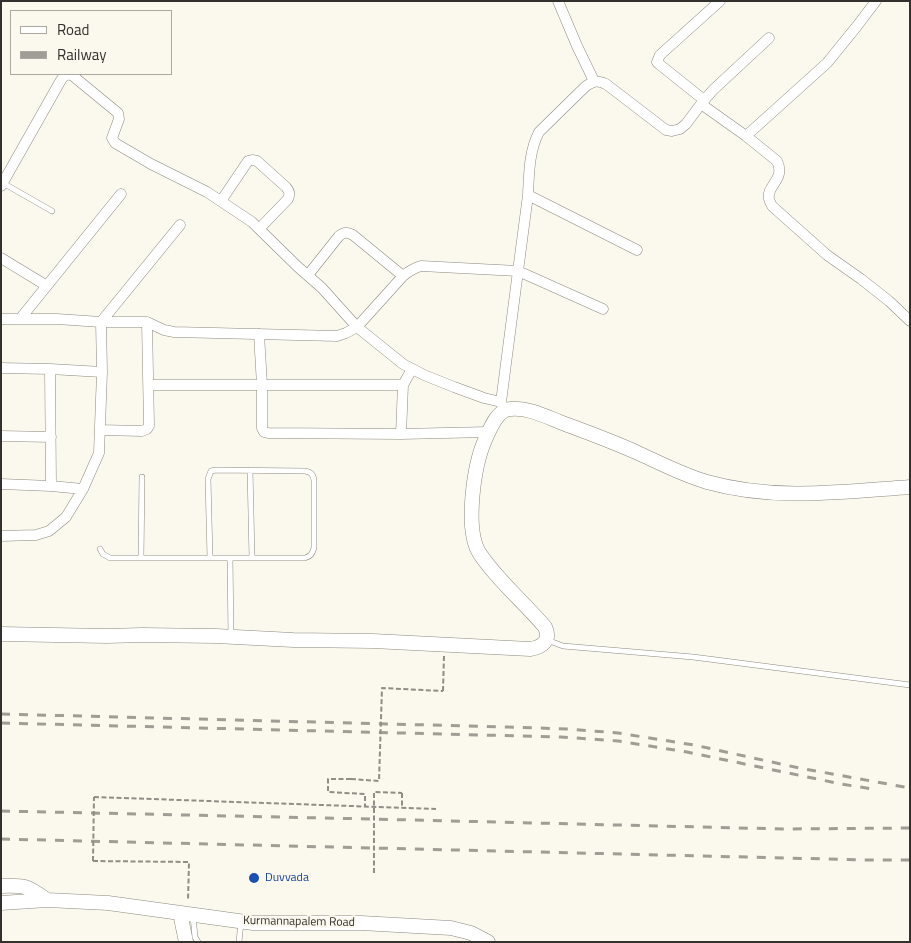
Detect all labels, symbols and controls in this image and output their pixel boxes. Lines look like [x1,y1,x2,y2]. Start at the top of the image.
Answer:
legend [10,10,172,75]
text: Road [57,18,89,41]
text: Railway [57,43,107,66]
marker: Duvvada [247,871,261,885]
place label: Duvvada [265,871,309,885]
street label: Kurmannapalem Road [243,914,355,930]

